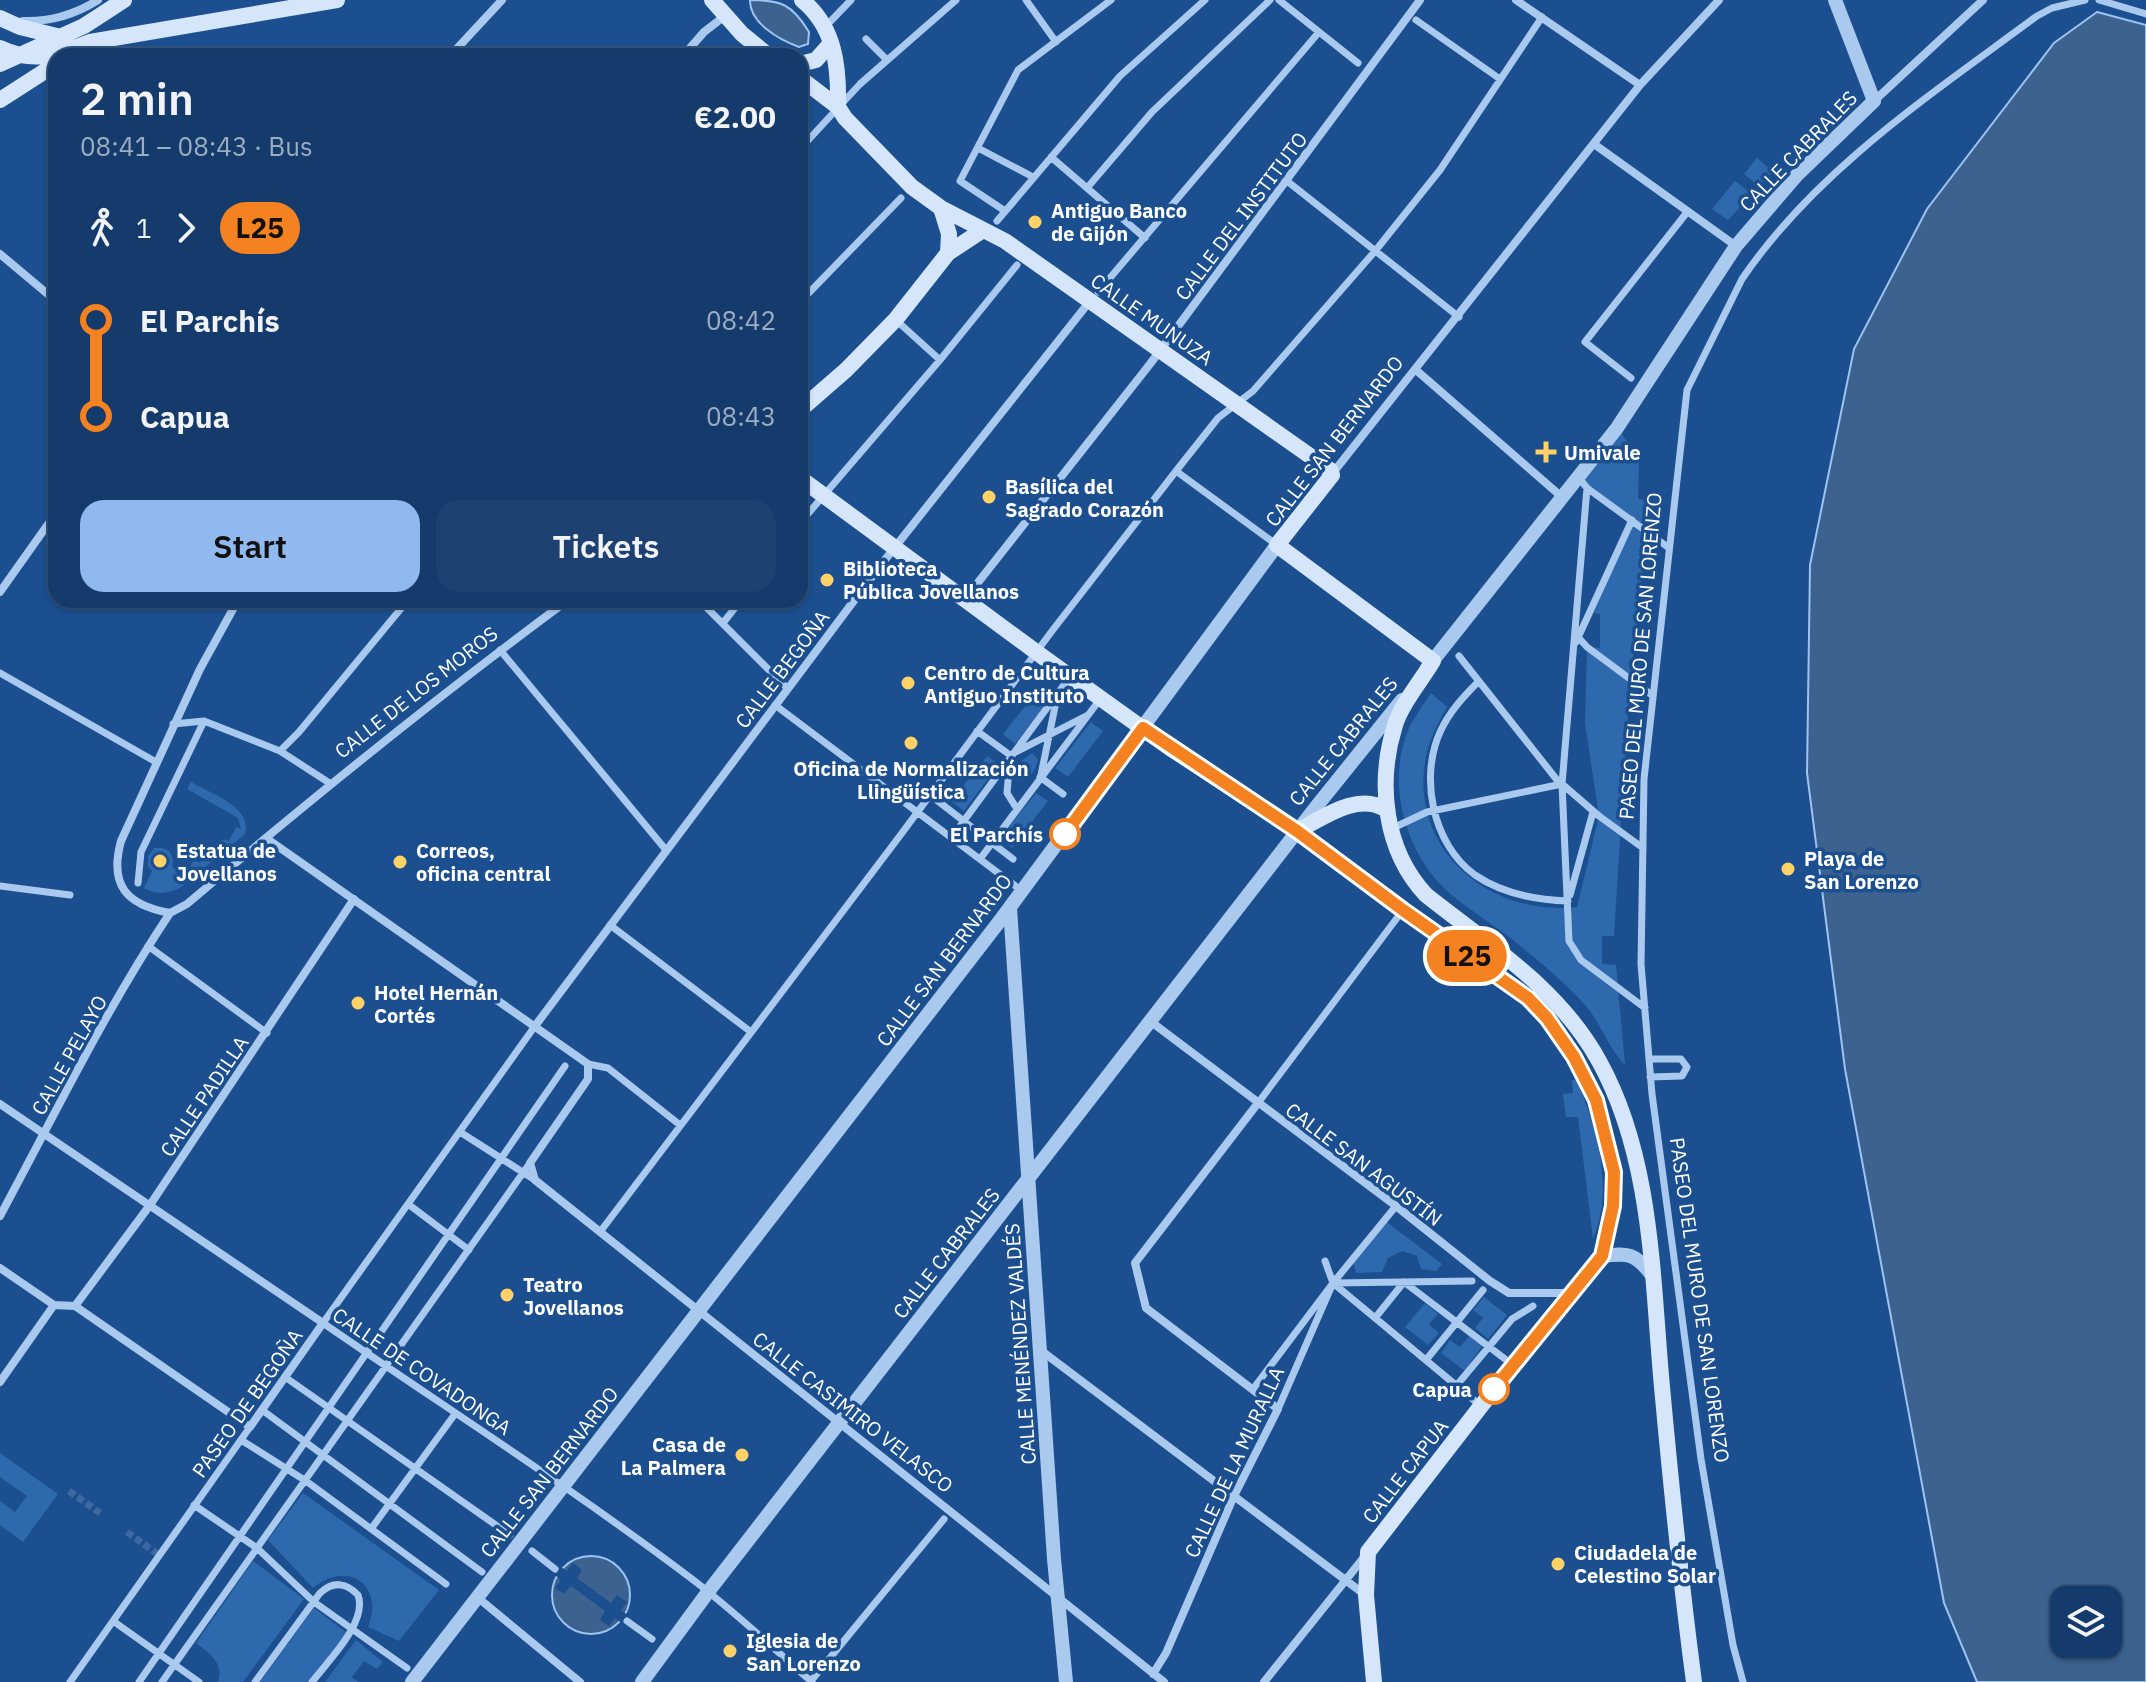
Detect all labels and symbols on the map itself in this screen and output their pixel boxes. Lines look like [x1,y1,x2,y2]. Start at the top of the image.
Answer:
street label: CALLE CABRALES [1733,84,1863,218]
street label: CALLE DEL INSTITUTO [1169,126,1313,306]
place label: Antiguo Banco de Gijón [1051,197,1187,247]
marker: Antiguo Banco de Gijón [1026,213,1044,231]
street label: CALLE MUNUZA [1085,267,1219,371]
street label: CALLE SAN BERNARDO [1259,350,1409,532]
place label: Umivale [1564,439,1641,466]
marker: Umivale [1535,441,1557,463]
place label: Basílica del Sagrado Corazón [1005,473,1164,523]
marker: Basílica del Sagrado Corazón [980,488,998,506]
street label: PASEO DEL MURO DE SAN LORENZO [1612,491,1668,821]
place label: Biblioteca Pública Jovellanos [843,555,1019,605]
marker: Biblioteca Pública Jovellanos [818,571,836,589]
street label: CALLE BEGOÑA [729,604,835,734]
street label: CALLE DE LOS MOROS [329,620,503,764]
place label: Centro de Cultura Antiguo Instituto [924,659,1090,709]
street label: CALLE CABRALES [1283,671,1403,811]
marker: Centro de Cultura Antiguo Instituto [899,674,917,692]
marker: Oficina de Normalización Llingüística [902,734,920,752]
place label: Oficina de Normalización Llingüística [793,755,1029,805]
marker: El Parchís [1050,819,1080,849]
place label: El Parchís [950,821,1043,848]
place label: Estatua de Jovellanos [176,837,277,887]
place label: Correos, oficina central [416,837,550,887]
place label: Playa de San Lorenzo [1804,845,1919,895]
marker: Estatua de Jovellanos [151,852,169,870]
marker: Correos, oficina central [391,853,409,871]
marker: Playa de San Lorenzo [1779,860,1797,878]
street label: CALLE SAN BERNARDO [870,868,1018,1052]
line badge: L25 [1421,930,1513,982]
place label: Hotel Hernán Cortés [374,979,498,1029]
street label: CALLE PELAYO [25,990,113,1120]
marker: Hotel Hernán Cortés [349,994,367,1012]
street label: CALLE PADILLA [154,1030,255,1162]
street label: CALLE SAN AGUSTÍN [1280,1096,1448,1232]
street label: PASEO DEL MURO DE SAN LORENZO [1664,1136,1736,1464]
street label: CALLE CABRALES [886,1182,1006,1324]
street label: CALLE MENÉNDEZ VALDÉS [998,1222,1042,1466]
place label: Teatro Jovellanos [523,1271,624,1321]
marker: Teatro Jovellanos [498,1286,516,1304]
street label: CALLE DE COVADONGA [327,1301,517,1441]
street label: PASEO DE BEGOÑA [186,1323,309,1483]
street label: CALLE CASIMIRO VELASCO [747,1325,959,1499]
street label: CALLE DE LA MURALLA [1178,1362,1290,1562]
marker: Capua [1479,1374,1509,1404]
place label: Capua [1412,1376,1472,1403]
street label: CALLE SAN BERNARDO [474,1381,624,1563]
street label: CALLE CAPUA [1356,1413,1454,1529]
place label: Casa de La Palmera [621,1431,726,1481]
marker: Casa de La Palmera [733,1446,751,1464]
place label: Ciudadela de Celestino Solar [1574,1539,1716,1589]
marker: Ciudadela de Celestino Solar [1549,1555,1567,1573]
place label: Iglesia de San Lorenzo [746,1627,861,1677]
marker: Iglesia de San Lorenzo [721,1642,739,1660]

